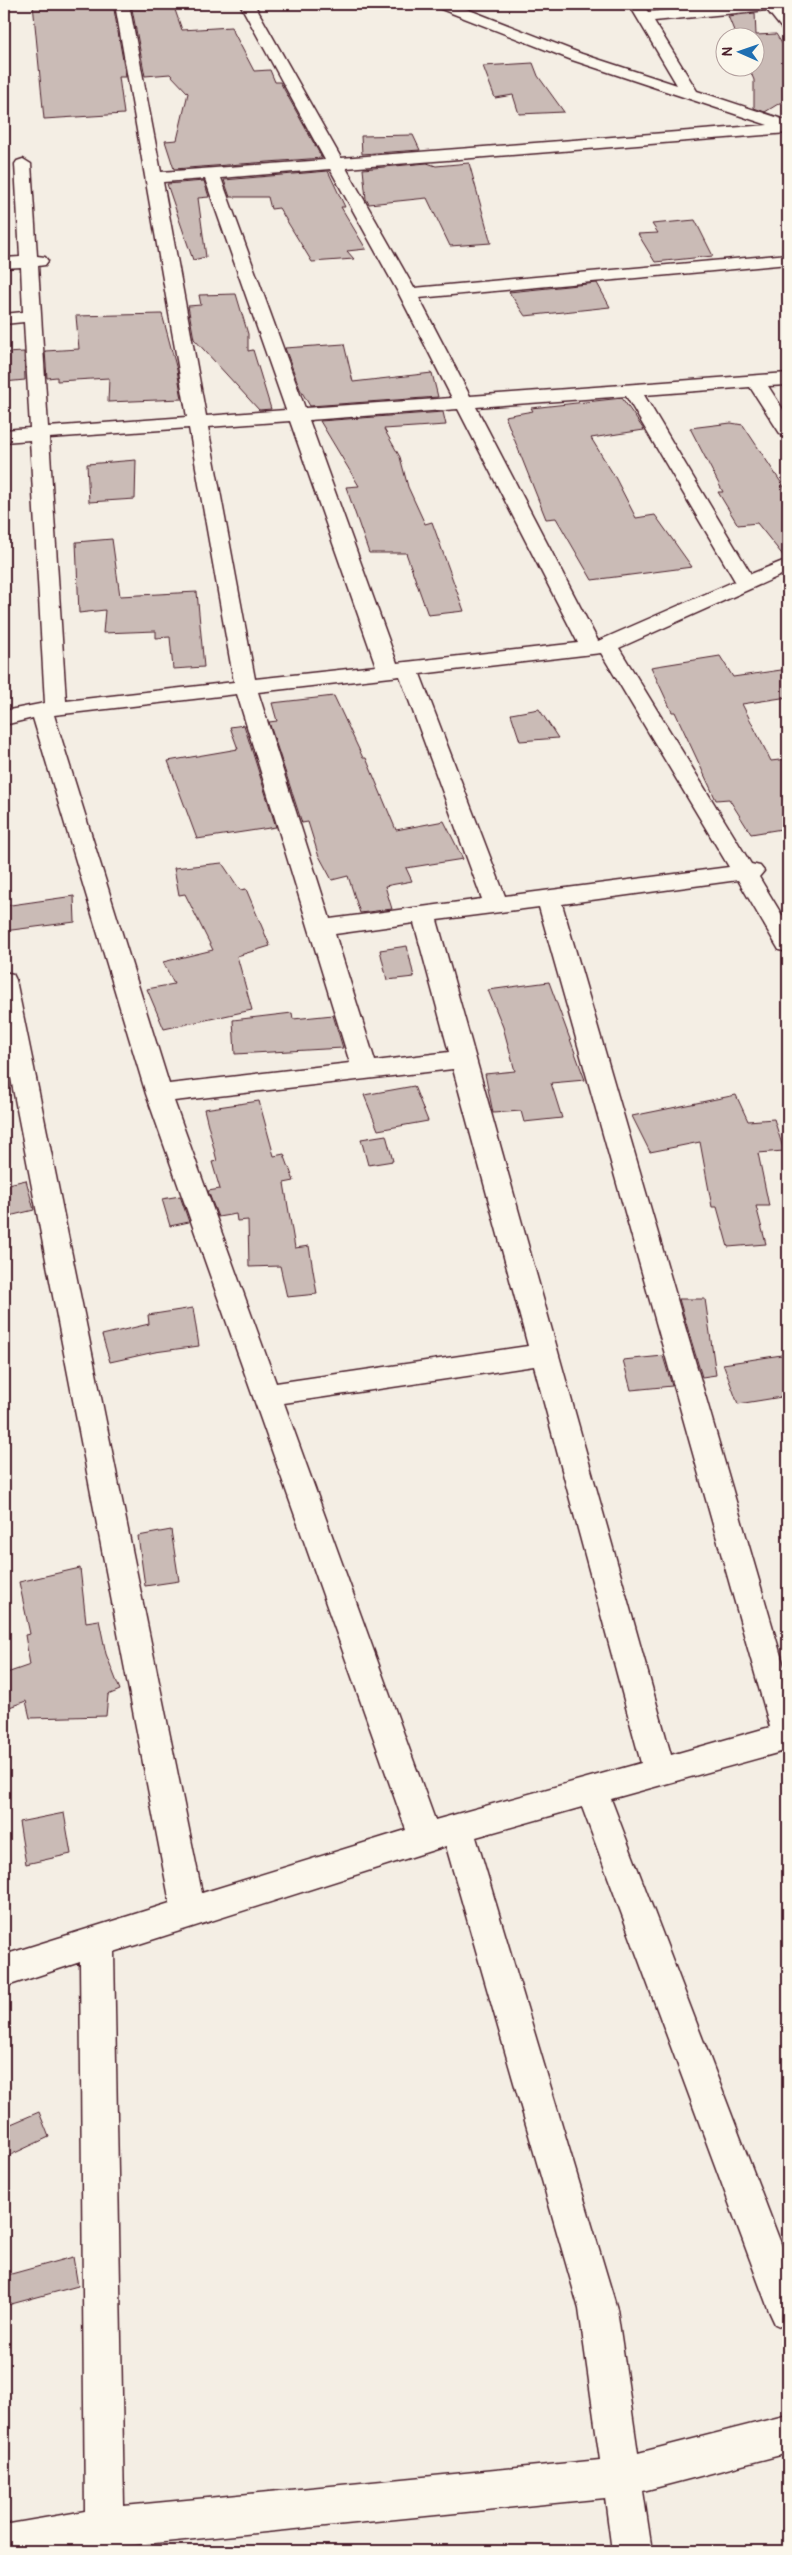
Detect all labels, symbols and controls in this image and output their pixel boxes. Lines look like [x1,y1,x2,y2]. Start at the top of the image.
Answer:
north arrow [714,28,764,78]
text: N [719,47,736,57]

